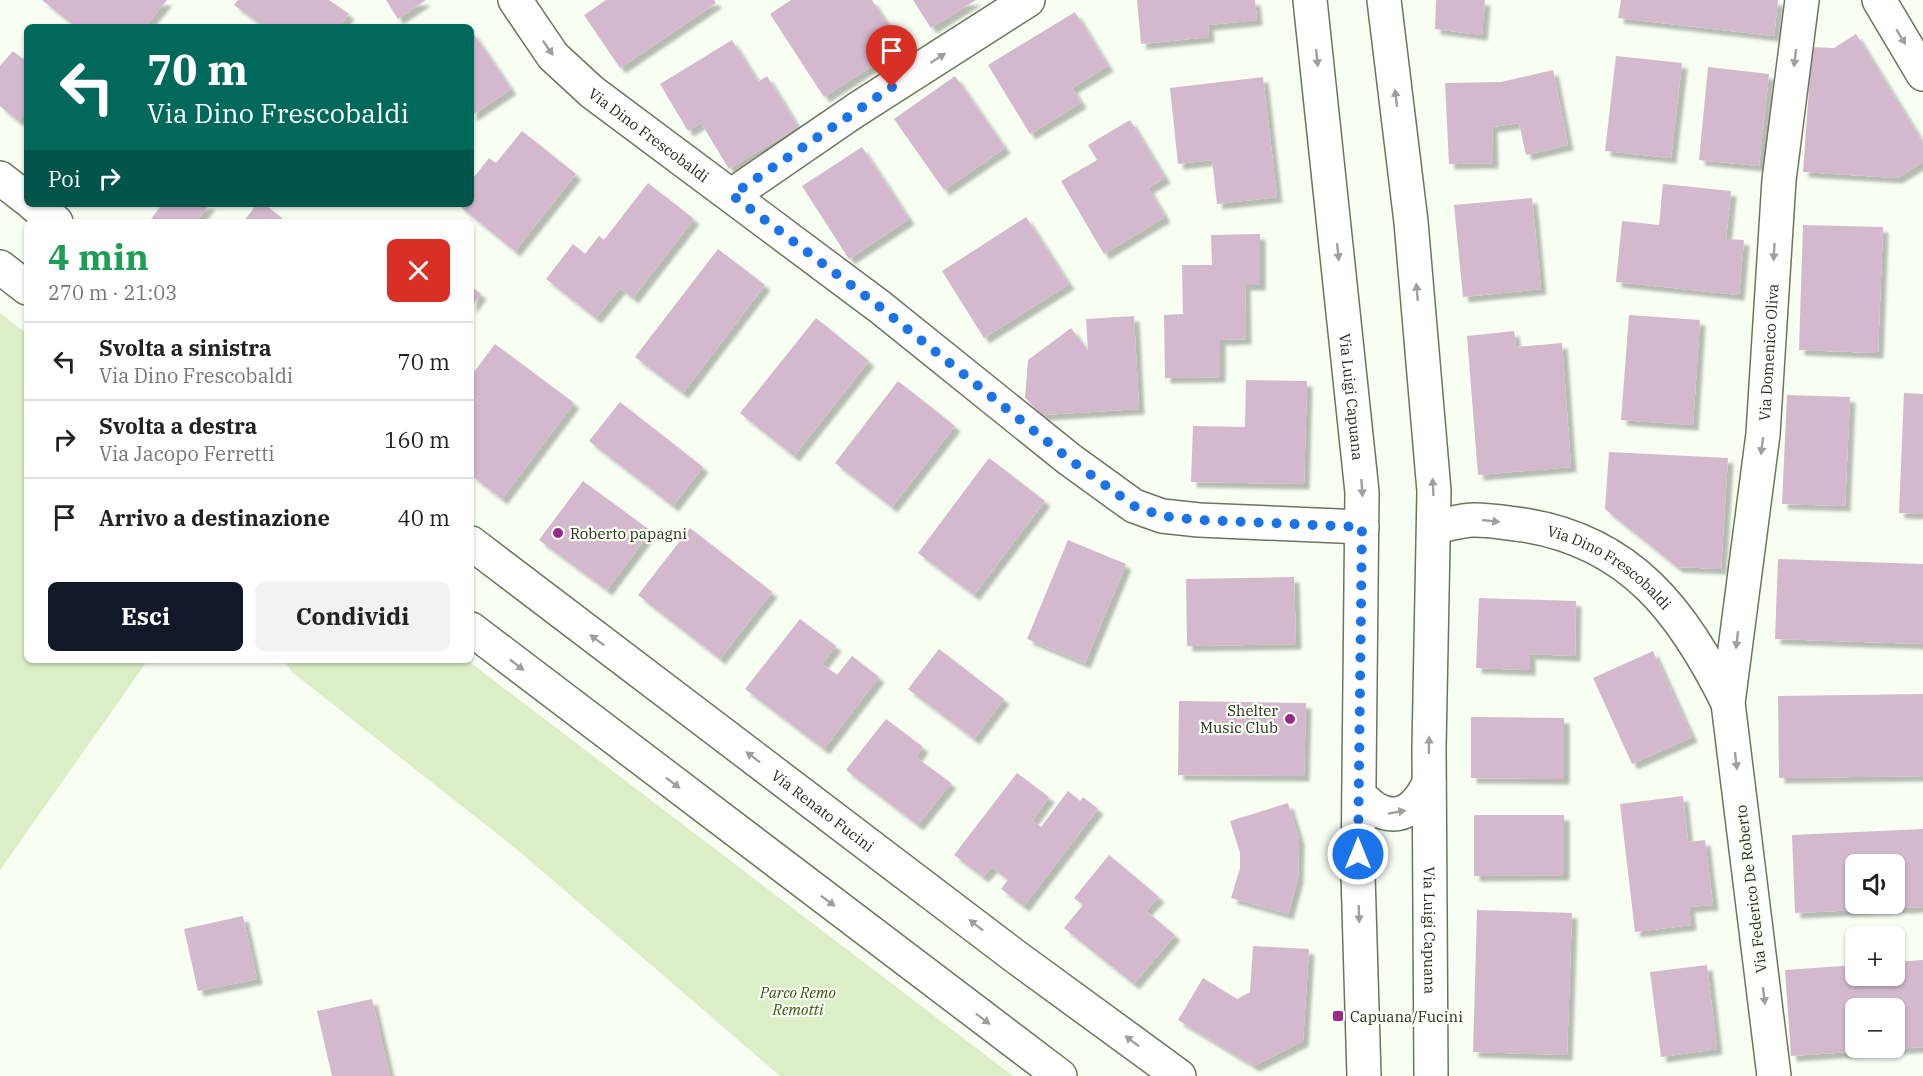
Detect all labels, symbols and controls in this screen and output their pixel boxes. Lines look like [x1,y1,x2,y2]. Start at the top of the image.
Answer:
pin [866,25,917,87]
one-way arrow [1896,29,1906,46]
icon: arrive [875,34,908,67]
one-way arrow [542,40,554,56]
text: 70 m [147,42,248,97]
icon: left [48,48,126,126]
one-way arrow [1312,49,1322,68]
one-way arrow [1790,49,1799,68]
one-way arrow [929,52,946,63]
street label: Via Dino Frescobaldi [585,83,713,186]
one-way arrow [1391,89,1400,108]
text: Via Dino Frescobaldi [147,95,409,130]
icon: right [93,162,126,195]
text: Poi [48,164,81,193]
text: 4 min [48,233,149,280]
button: close [387,239,450,302]
one-way arrow [1770,242,1779,261]
one-way arrow [1333,243,1343,262]
text: 270 m · 21:03 [48,279,177,306]
one-way arrow [1412,283,1422,302]
street label: Via Domenico Oliva [1754,283,1782,421]
street label: Via Luigi Capuana [1336,332,1368,461]
text: Svolta a sinistra [99,333,272,362]
icon: left [48,345,81,378]
text: 70 m [398,347,450,376]
text: Via Dino Frescobaldi [99,362,293,389]
text: Svolta a destra [99,411,257,440]
icon: right [48,423,81,456]
text: 160 m [384,425,450,454]
one-way arrow [1757,437,1766,456]
text: Via Jacopo Ferretti [99,440,275,467]
one-way arrow [1429,477,1438,496]
one-way arrow [1357,478,1366,497]
icon: arrive [48,501,81,534]
text: Arrivo a destinazione [99,503,330,532]
text: 40 m [398,503,450,532]
one-way arrow [1482,516,1501,526]
street label: Via Dino Frescobaldi [1545,521,1676,613]
place label: Roberto papagni [570,524,687,543]
marker: Roberto papagni [551,526,565,540]
button: Esci [48,582,243,651]
button: Condividi [255,582,450,651]
one-way arrow [1732,630,1741,649]
one-way arrow [590,634,605,646]
one-way arrow [510,659,525,671]
place label: Shelter Music Club [1200,701,1278,737]
marker: Shelter Music Club [1283,712,1297,726]
one-way arrow [1424,735,1434,754]
one-way arrow [745,751,761,763]
one-way arrow [1731,752,1740,771]
street label: Via Renato Fucini [768,765,878,856]
one-way arrow [665,777,680,789]
street label: Via Federico De Roberto [1731,804,1771,974]
one-way arrow [1388,807,1407,816]
position arrow [1326,822,1390,886]
map controls [1845,854,1905,1058]
button: sound [1845,854,1905,914]
street label: Via Luigi Capuana [1420,866,1440,994]
one-way arrow [820,895,836,907]
one-way arrow [1355,904,1364,923]
one-way arrow [968,920,983,932]
button: + [1845,926,1905,986]
park label: Parco Remo Remotti [759,983,836,1019]
one-way arrow [1760,987,1769,1006]
button: − [1845,998,1905,1058]
place label: Capuana/Fucini [1350,1007,1463,1026]
marker: Capuana/Fucini [1331,1009,1345,1023]
one-way arrow [976,1012,991,1024]
one-way arrow [1125,1035,1141,1047]

